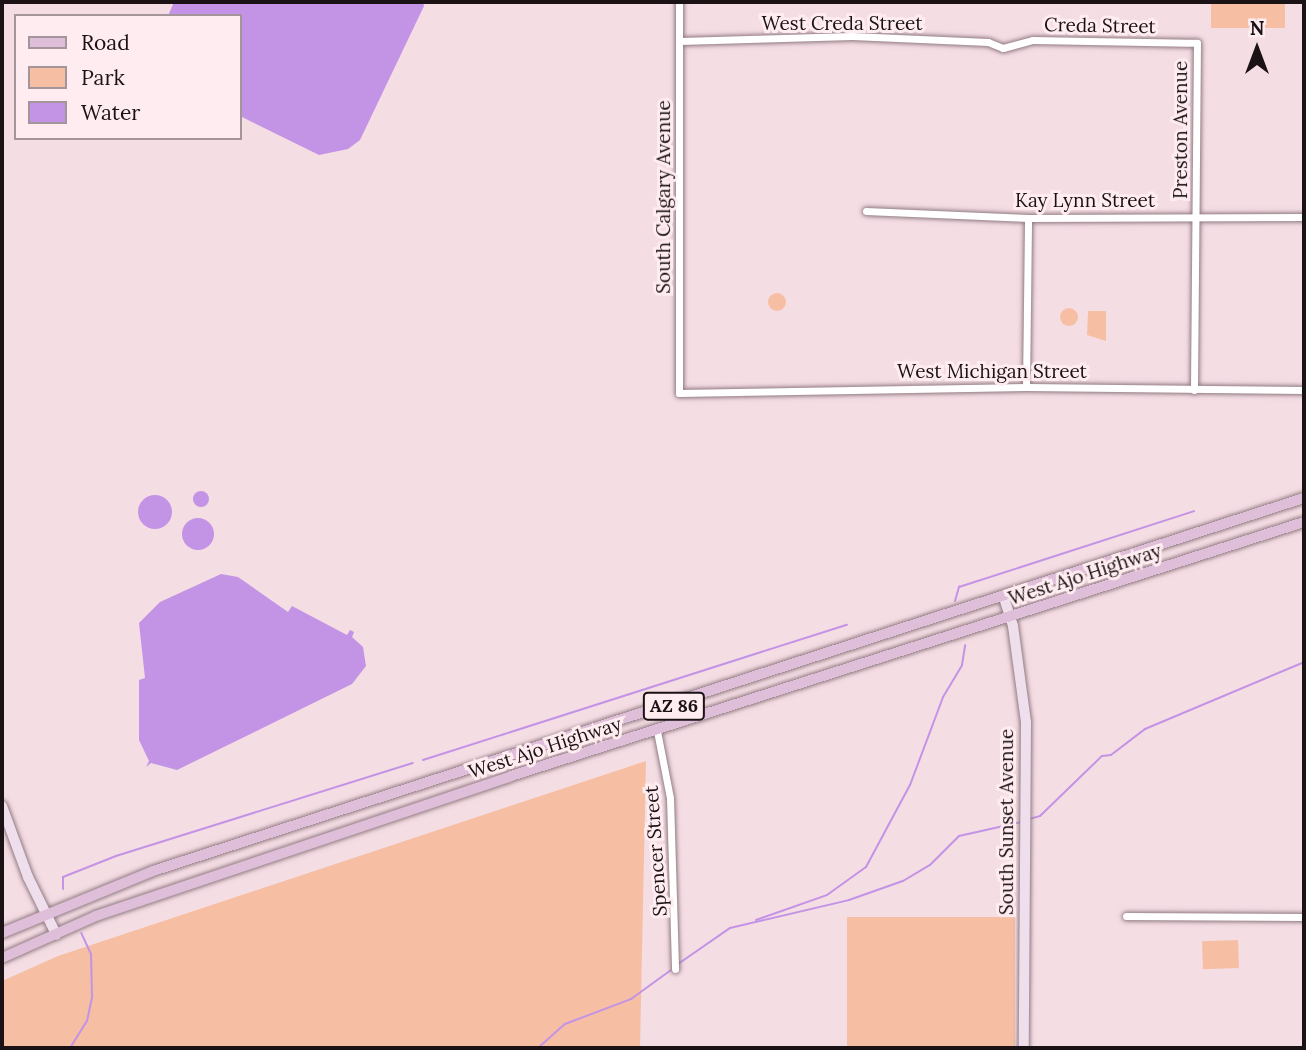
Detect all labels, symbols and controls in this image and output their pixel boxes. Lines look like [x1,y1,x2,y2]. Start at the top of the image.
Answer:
street label: West Creda Street [761,13,923,35]
legend [14,14,242,140]
street label: Creda Street [1044,14,1156,38]
north arrow [1222,14,1292,84]
text: N [1250,16,1264,40]
text: Road [81,29,130,56]
street label: Preston Avenue [1170,61,1192,199]
text: Park [81,64,125,91]
text: Water [81,99,140,126]
street label: South Calgary Avenue [653,100,675,294]
street label: Kay Lynn Street [1015,190,1155,212]
street label: West Michigan Street [897,361,1087,383]
street label: West Ajo Highway [1006,540,1164,610]
road number: AZ 86 [642,692,706,720]
street label: West Ajo Highway [466,713,624,783]
street label: South Sunset Avenue [996,729,1018,915]
street label: Spencer Street [640,785,672,917]

